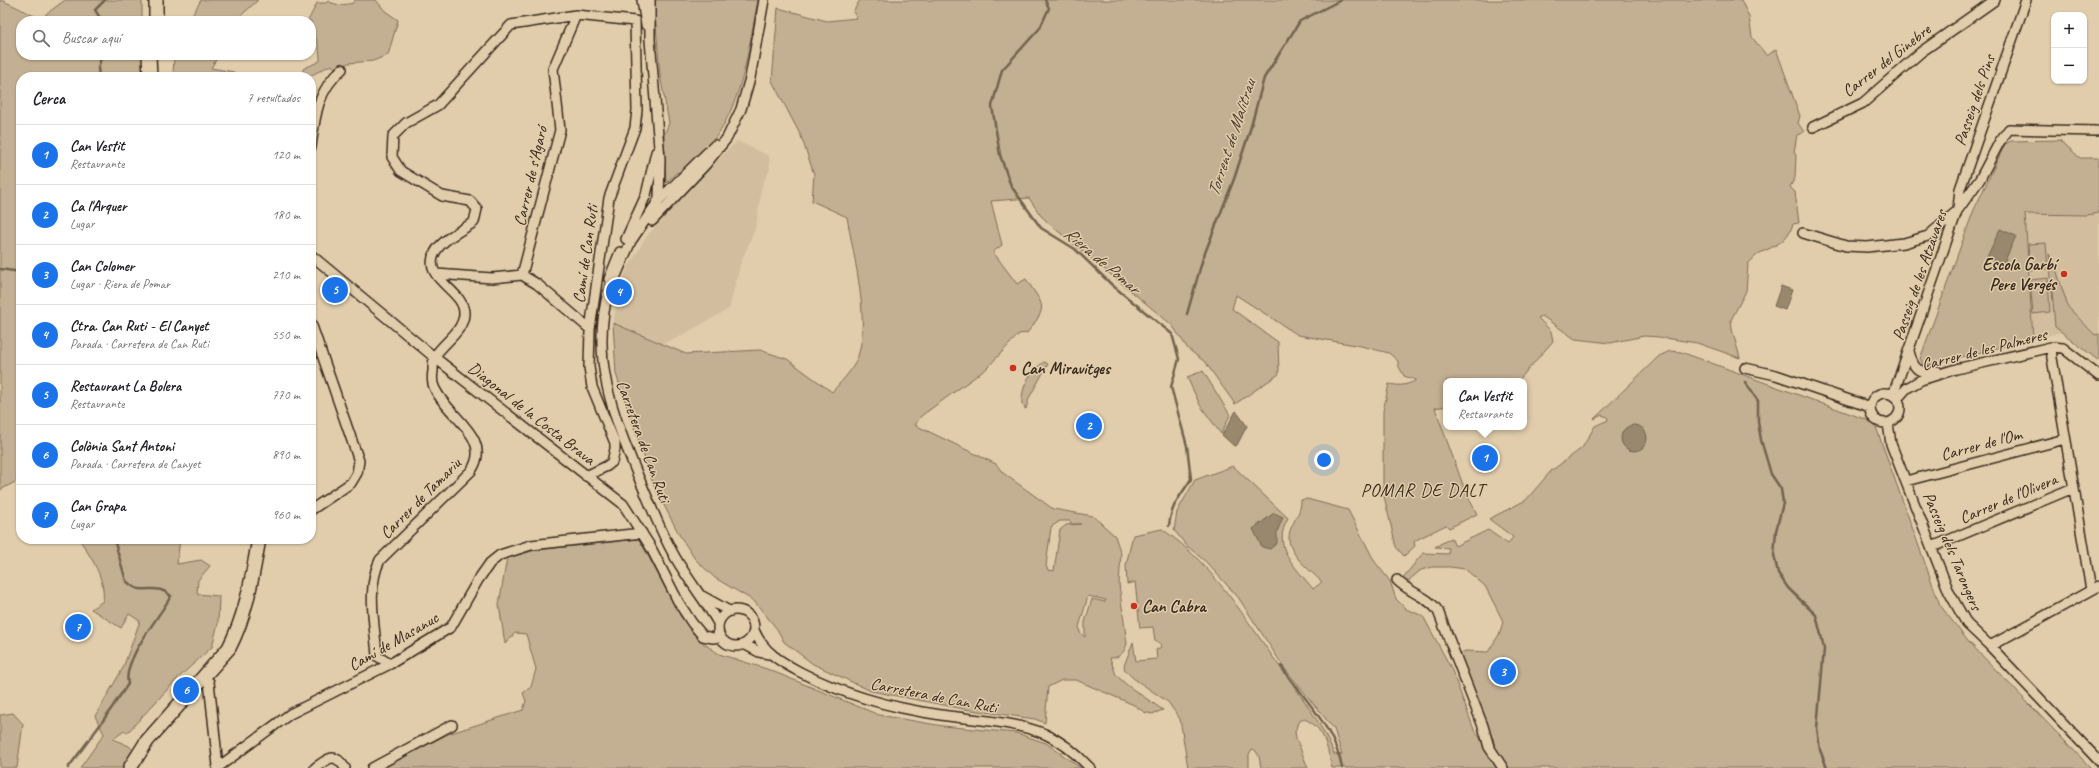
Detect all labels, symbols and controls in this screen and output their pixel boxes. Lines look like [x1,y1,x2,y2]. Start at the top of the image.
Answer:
map controls [2051,12,2087,84]
button: + [2051,12,2087,48]
search box [16,16,316,60]
street label: Carrer del Ginebre [1838,18,1936,101]
icon: search [30,27,52,49]
text: Buscar aquí [62,29,121,48]
button: − [2051,48,2087,84]
street label: Passeig dels Pins [1949,51,2000,148]
water label: Torrent de Malitrau [1202,74,1261,199]
text: Cerca [32,88,65,109]
text: 7 resultados [247,90,300,106]
street label: Carrer de s'Agaró [509,121,553,228]
text: Can Vestit [70,137,124,156]
text: 1 [42,147,48,163]
text: 120 m [272,147,300,163]
text: Restaurante [70,156,125,172]
text: Ca l'Arquer [70,197,126,216]
street label: Camí de Can Ruti [568,202,603,304]
street label: Passeig de les Atzavares [1887,206,1952,343]
text: 2 [42,207,48,223]
text: 180 m [272,207,300,223]
text: Lugar [70,216,94,232]
water label: Riera de Pomar [1060,222,1147,300]
place label: Escola Garbí Pere Vergés [1982,254,2060,295]
text: Can Colomer [70,257,134,276]
text: 3 [42,267,48,283]
text: 210 m [272,267,300,283]
marker: Escola Garbí Pere Vergés [2059,269,2069,279]
pin: 5 [322,275,348,305]
text: Lugar · Riera de Pomar [70,276,170,292]
pin: 4 [606,277,632,307]
text: Ctra. Can Ruti - El Canyet [70,317,209,336]
street label: Carrer de les Palmeres [1919,323,2051,375]
text: 4 [42,327,48,343]
text: 550 m [272,327,300,343]
text: Parada · Carretera de Can Ruti [70,336,209,352]
street label: Diagonal de la Costa Brava [464,357,601,471]
place label: Can Miravitges [1021,358,1112,379]
marker: Can Miravitges [1008,363,1018,373]
text: Restaurant La Bolera [70,377,181,396]
street label: Carretera de Can Ruti [612,377,676,507]
popup [1443,378,1527,430]
text: 5 [42,387,48,403]
text: 770 m [272,387,300,403]
text: Can Vestit [1458,387,1512,406]
text: Restaurante [70,396,125,412]
text: Restaurante [1458,406,1512,422]
pin: 2 [1076,411,1102,441]
street label: Carrer de l'Om [1938,423,2025,465]
text: Colònia Sant Antoni [70,437,174,456]
pin: 1 [1472,443,1498,473]
text: 6 [42,447,48,463]
text: 890 m [272,447,300,463]
your location [1314,450,1334,470]
street label: Carrer de Tamariu [375,452,467,543]
text: Parada · Carretera de Canyet [70,456,201,472]
street label: Carrer de l'Olivera [1956,468,2062,528]
district label: POMAR DE DALT [1361,479,1488,501]
street label: Passeig dels Tarongers [1918,489,1987,615]
text: Can Grapa [70,497,125,516]
text: 7 [42,507,48,523]
text: 960 m [272,507,300,523]
text: Lugar [70,516,94,532]
place label: Can Cabra [1142,596,1208,617]
marker: Can Cabra [1129,601,1139,611]
street label: Camí de Masanuc [345,607,443,676]
pin: 7 [65,612,91,642]
pin: 3 [1490,657,1516,687]
street label: Carretera de Can Ruti [869,673,1001,718]
pin: 6 [173,675,199,705]

